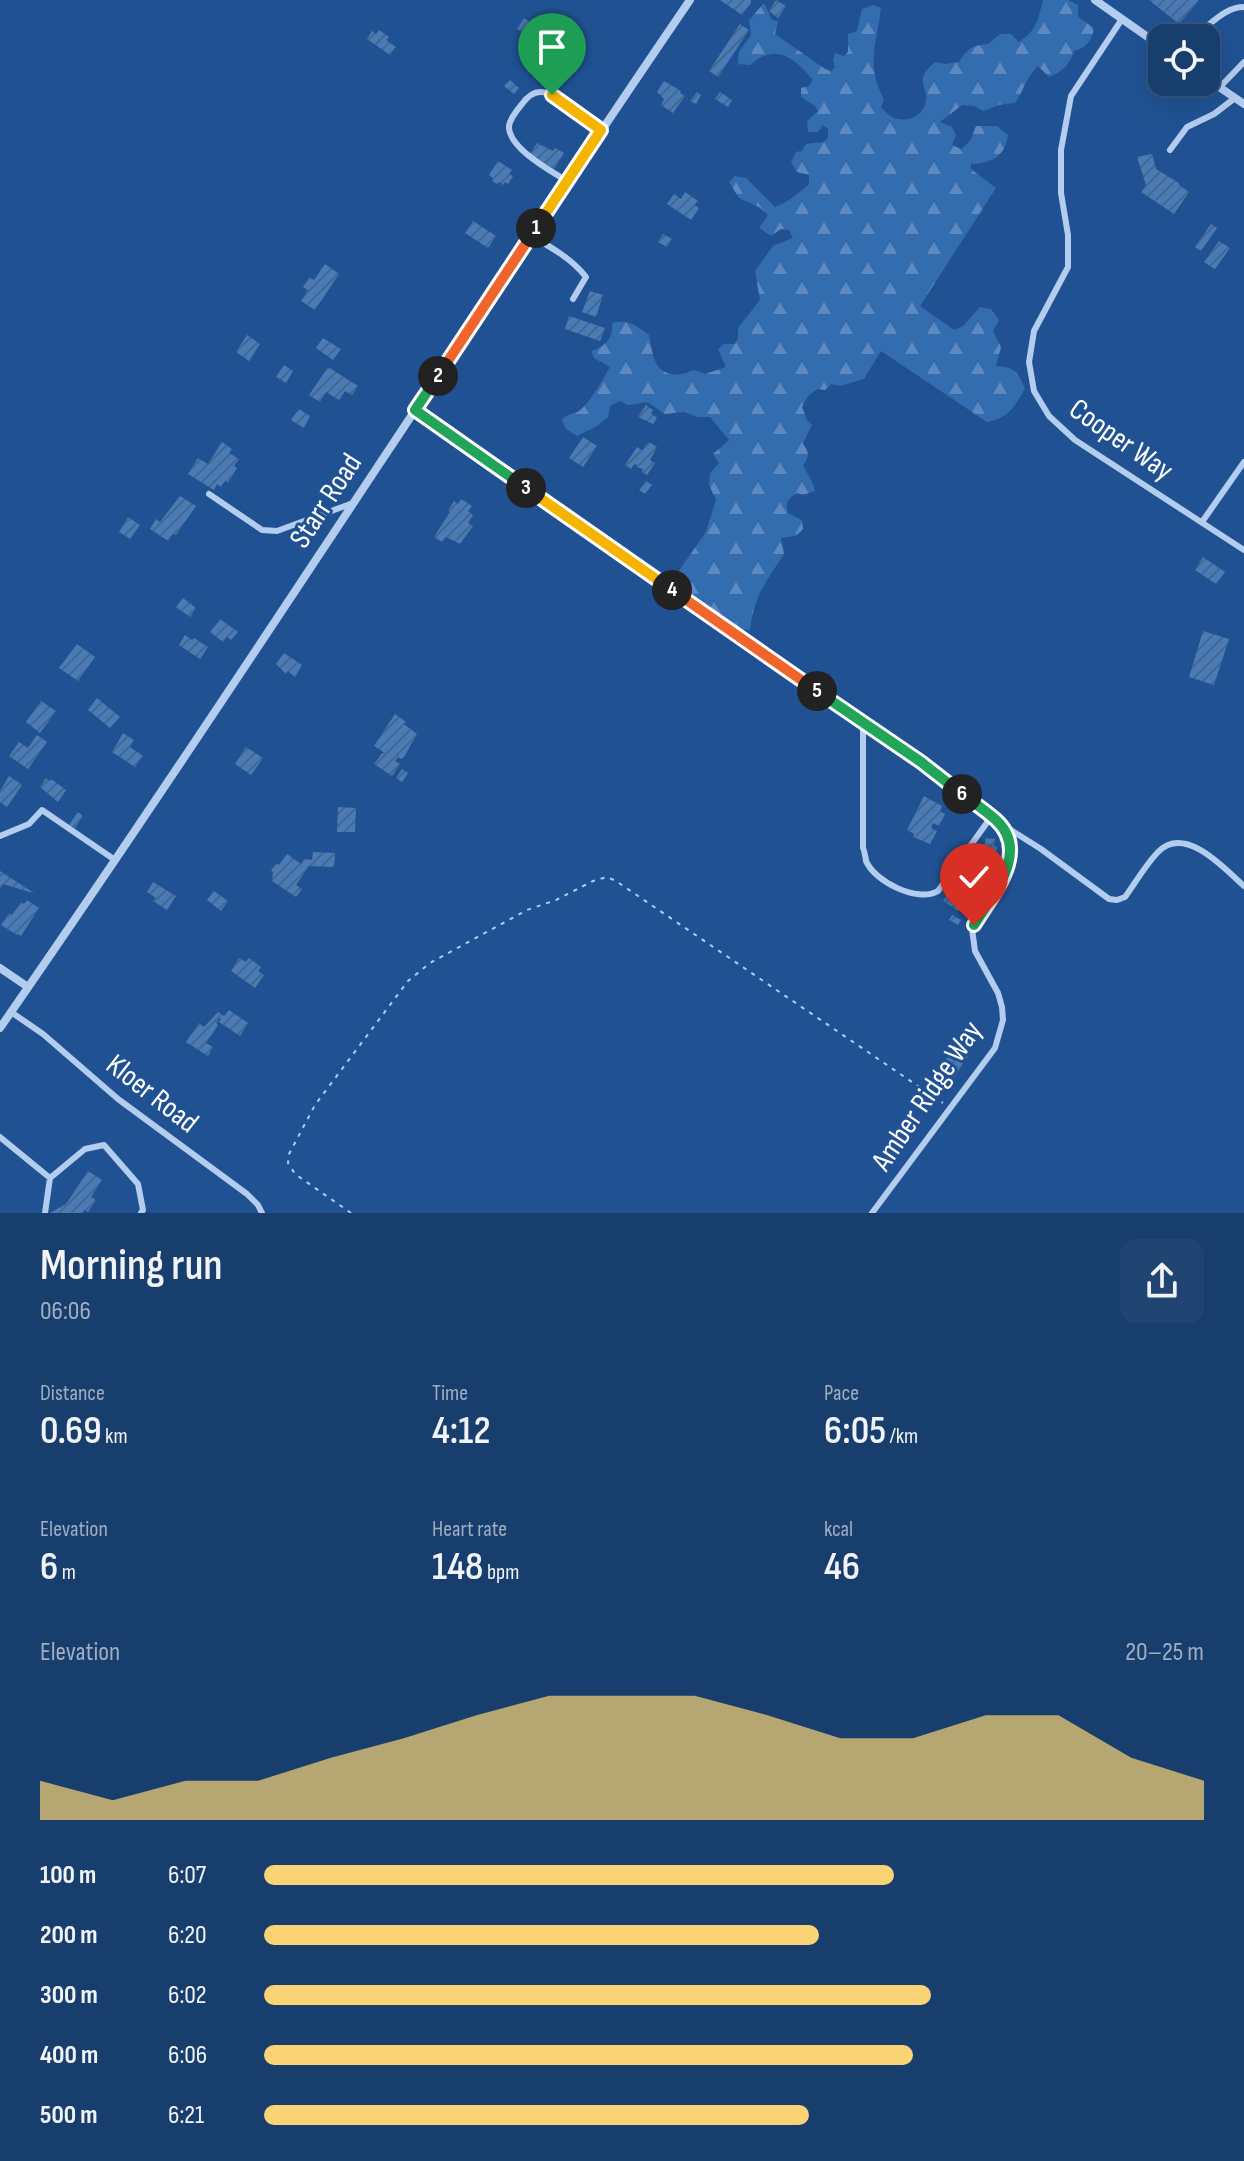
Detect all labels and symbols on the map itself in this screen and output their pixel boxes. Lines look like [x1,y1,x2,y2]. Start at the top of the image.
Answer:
pin [518,13,586,95]
pin: 1 [516,208,556,248]
pin: 2 [418,356,458,396]
street label: Cooper Way [1062,391,1180,489]
street label: Starr Road [282,447,370,555]
pin: 3 [506,468,546,508]
pin: 4 [652,570,692,610]
pin: 5 [797,671,837,711]
pin: 6 [942,774,982,814]
pin [940,843,1008,925]
street label: Amber Ridge Way [863,1014,990,1179]
street label: Kloer Road [99,1047,205,1141]

